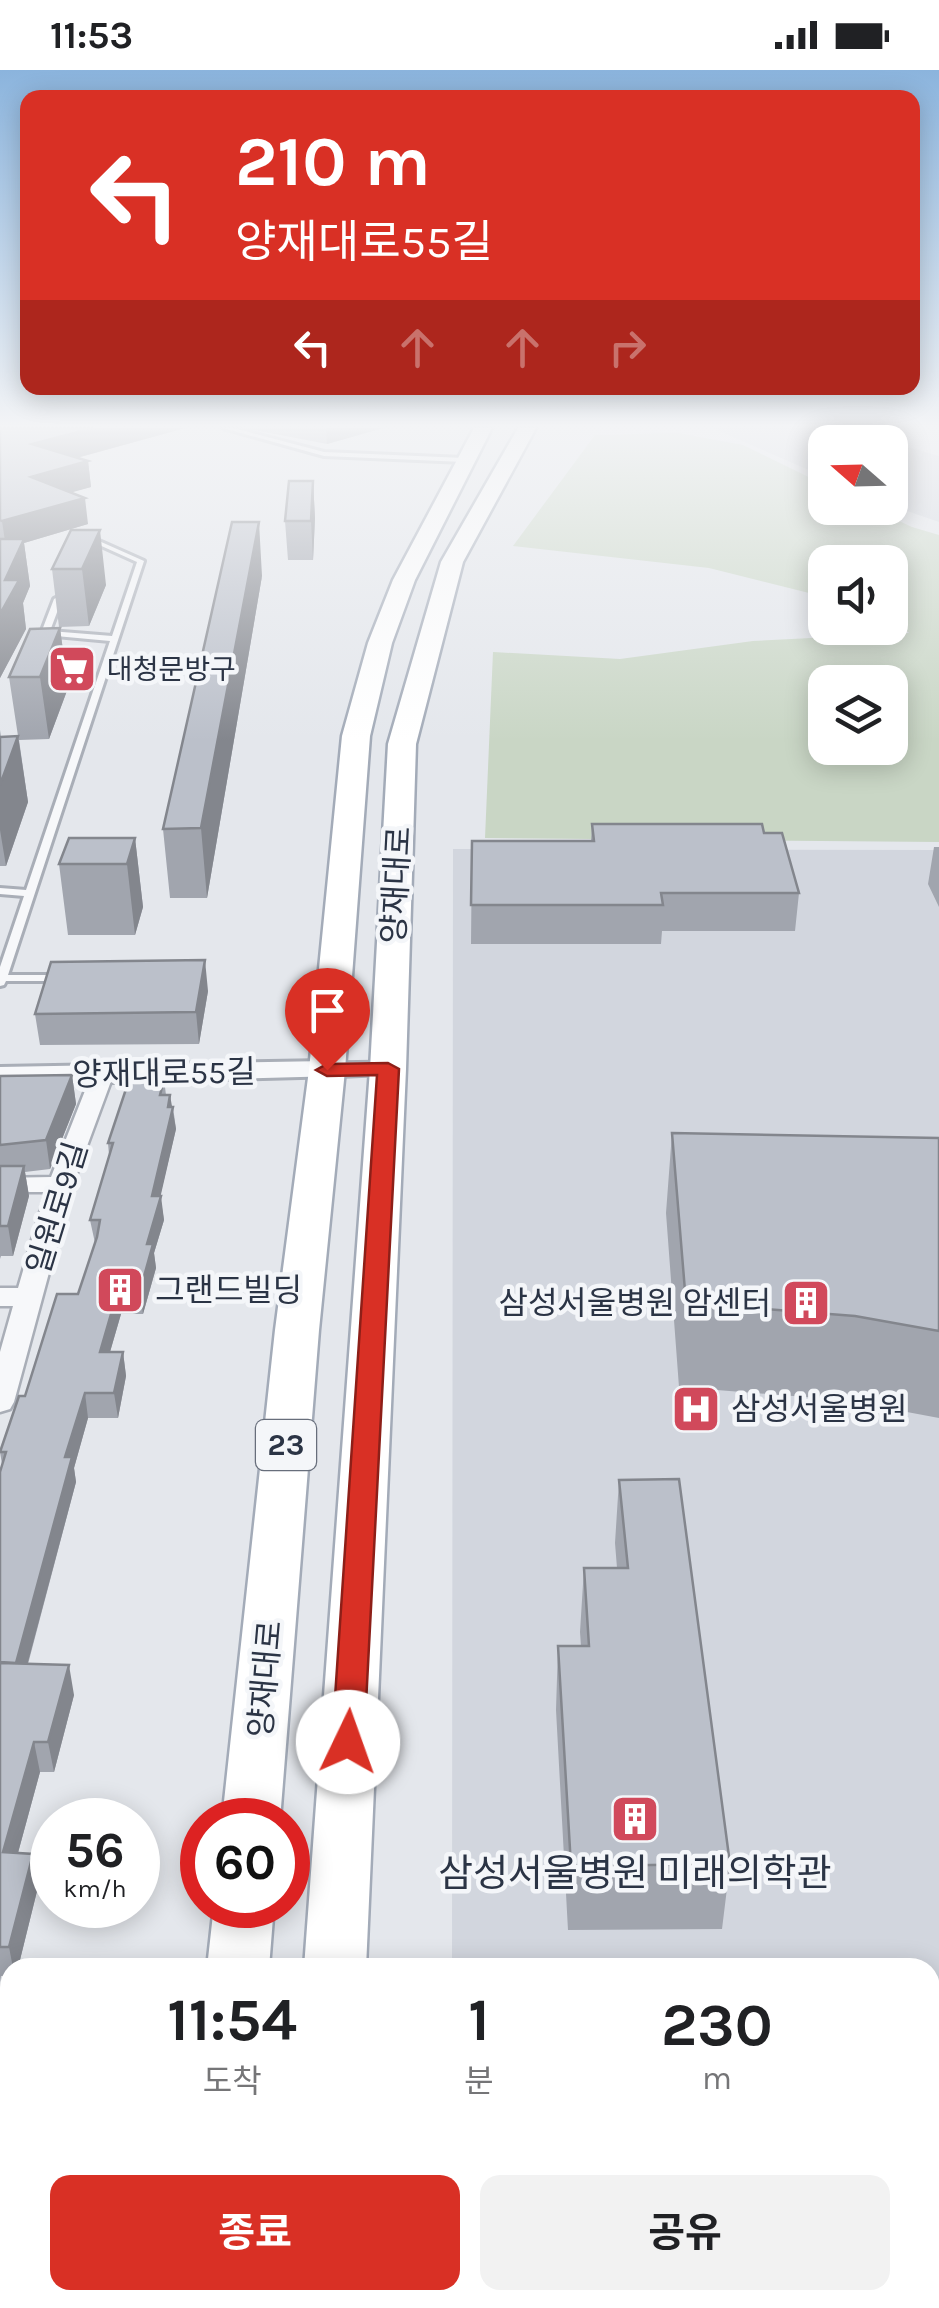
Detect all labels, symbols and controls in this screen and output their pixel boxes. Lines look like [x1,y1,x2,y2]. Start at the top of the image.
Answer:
text: 11:53 [50,13,133,58]
text: 210 m [235,121,431,203]
icon: left [70,130,200,260]
text: 양재대로55길 [235,216,493,268]
icon: left [285,320,340,375]
icon: ahead [390,320,445,375]
icon: ahead [495,320,550,375]
icon: right [600,320,655,375]
north arrow [808,425,908,525]
map controls [808,425,908,765]
button: sound [808,545,908,645]
supermarket icon: 대청문방구 [46,643,98,695]
place label: 대청문방구 [107,653,236,686]
button: layers [808,665,908,765]
street label: 양재대로 [375,825,418,945]
pin [285,968,370,1071]
icon: arrive [300,983,355,1038]
street label: 양재대로55길 [72,1053,256,1094]
street label: 일원로9길 [20,1138,95,1279]
building icon: 그랜드빌딩 [94,1264,146,1316]
place label: 그랜드빌딩 [155,1272,302,1309]
building icon: 삼성서울병원 암센터 [780,1277,832,1329]
place label: 삼성서울병원 암센터 [498,1285,771,1322]
hospital icon: 삼성서울병원 [670,1383,722,1435]
place label: 삼성서울병원 [731,1391,908,1428]
road number: 23 [256,1420,316,1470]
street label: 양재대로 [242,1619,289,1739]
position arrow [296,1690,400,1794]
building icon: 삼성서울병원 미래의학관 [609,1793,661,1845]
speed limit sign: 60 [180,1798,310,1928]
text: 56 [65,1821,125,1880]
place label: 삼성서울병원 미래의학관 [438,1851,832,1896]
text: km/h [63,1874,127,1903]
text: 11:54 [167,1985,297,2055]
text: 1 [468,1985,490,2055]
text: 230 [661,1990,773,2060]
text: m [702,2060,732,2097]
text: 도착 [203,2063,262,2100]
text: 분 [464,2063,494,2100]
button: 종료 [50,2175,460,2290]
button: 공유 [480,2175,890,2290]

